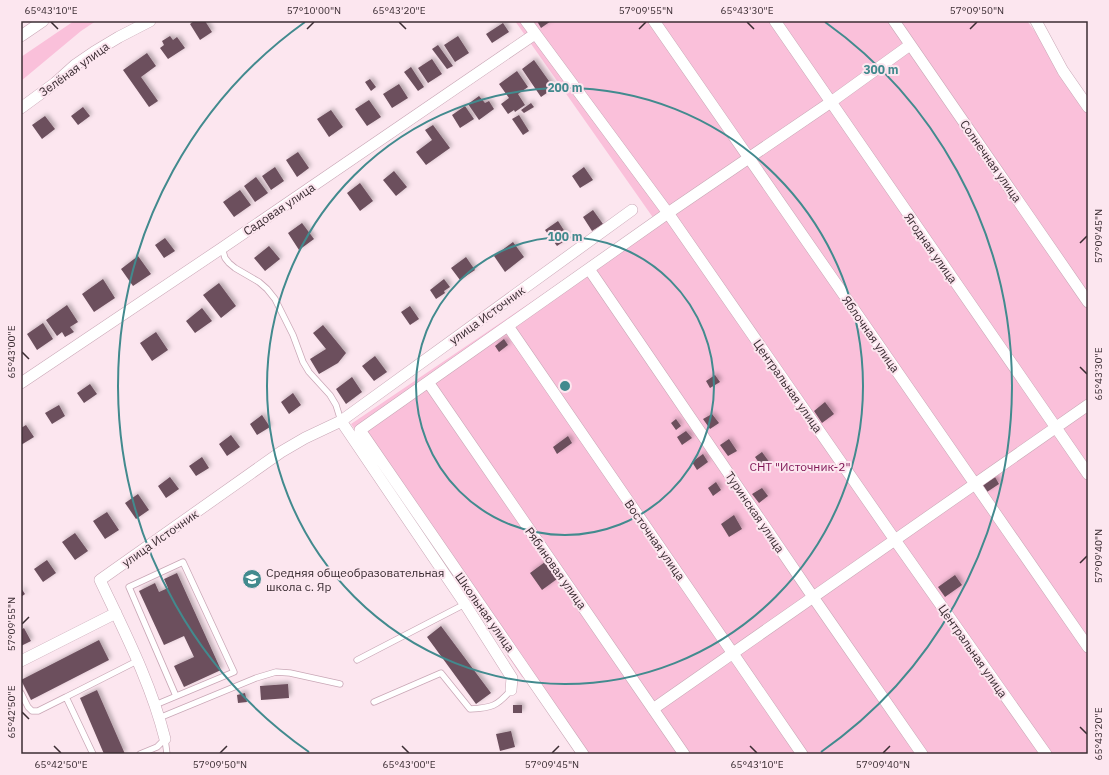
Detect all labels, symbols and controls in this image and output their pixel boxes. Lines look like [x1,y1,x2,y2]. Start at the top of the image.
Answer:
text: 65°43'10"E [24,4,78,17]
text: 57°10'00"N [287,4,341,17]
text: 65°43'20"E [372,4,426,17]
text: 57°09'55"N [619,4,673,17]
text: 65°43'30"E [720,4,774,17]
text: 57°09'50"N [950,4,1004,17]
street label: Зелёная улица [36,38,112,99]
text: 300 m [863,62,899,77]
text: 200 m [547,80,583,95]
street label: Солнечная улица [957,117,1025,205]
street label: Садовая улица [240,179,318,239]
text: 57°09'45"N [1092,209,1105,263]
street label: Ягодная улица [901,210,961,287]
text: 100 m [547,229,583,244]
street label: улица Источник [446,282,528,348]
street label: Яблочная улица [839,293,903,376]
text: 65°43'00"E [5,325,18,379]
street label: Центральная улица [750,336,826,436]
text: 65°43'30"E [1092,347,1105,401]
centre of rings [558,379,572,393]
park label: СНТ "Источник-2" [749,459,851,474]
street label: Туринская улица [722,468,788,556]
street label: Восточная улица [622,497,689,584]
street label: улица Источник [119,506,202,570]
street label: Рябиновая улица [522,524,590,612]
text: 57°09'40"N [1092,529,1105,583]
place label: Средняя общеобразовательная школа с. Яр [266,565,444,594]
school or university icon: Средняя общеобразовательная школа с. Яр [241,568,263,590]
street label: Школьная улица [452,569,518,655]
text: 57°09'55"N [5,597,18,651]
street label: Центральная улица [935,601,1011,701]
text: 65°42'50"E [5,685,18,739]
text: 65°43'20"E [1092,707,1105,761]
text: 65°42'50"E [34,758,88,771]
text: 57°09'50"N [193,758,247,771]
text: 65°43'00"E [382,758,436,771]
text: 57°09'45"N [525,758,579,771]
text: 65°43'10"E [730,758,784,771]
text: 57°09'40"N [856,758,910,771]

